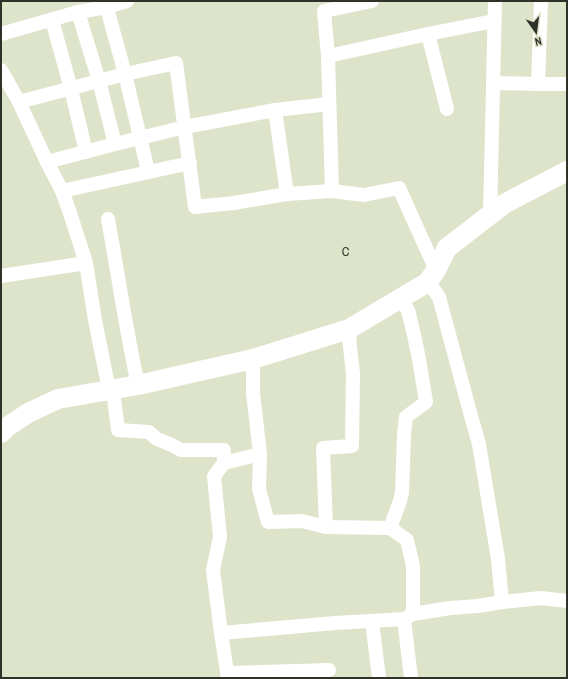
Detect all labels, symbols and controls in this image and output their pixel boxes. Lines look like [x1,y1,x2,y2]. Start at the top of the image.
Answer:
north arrow [516,12,556,52]
text: N [534,34,543,49]
district label: C [342,243,350,260]

